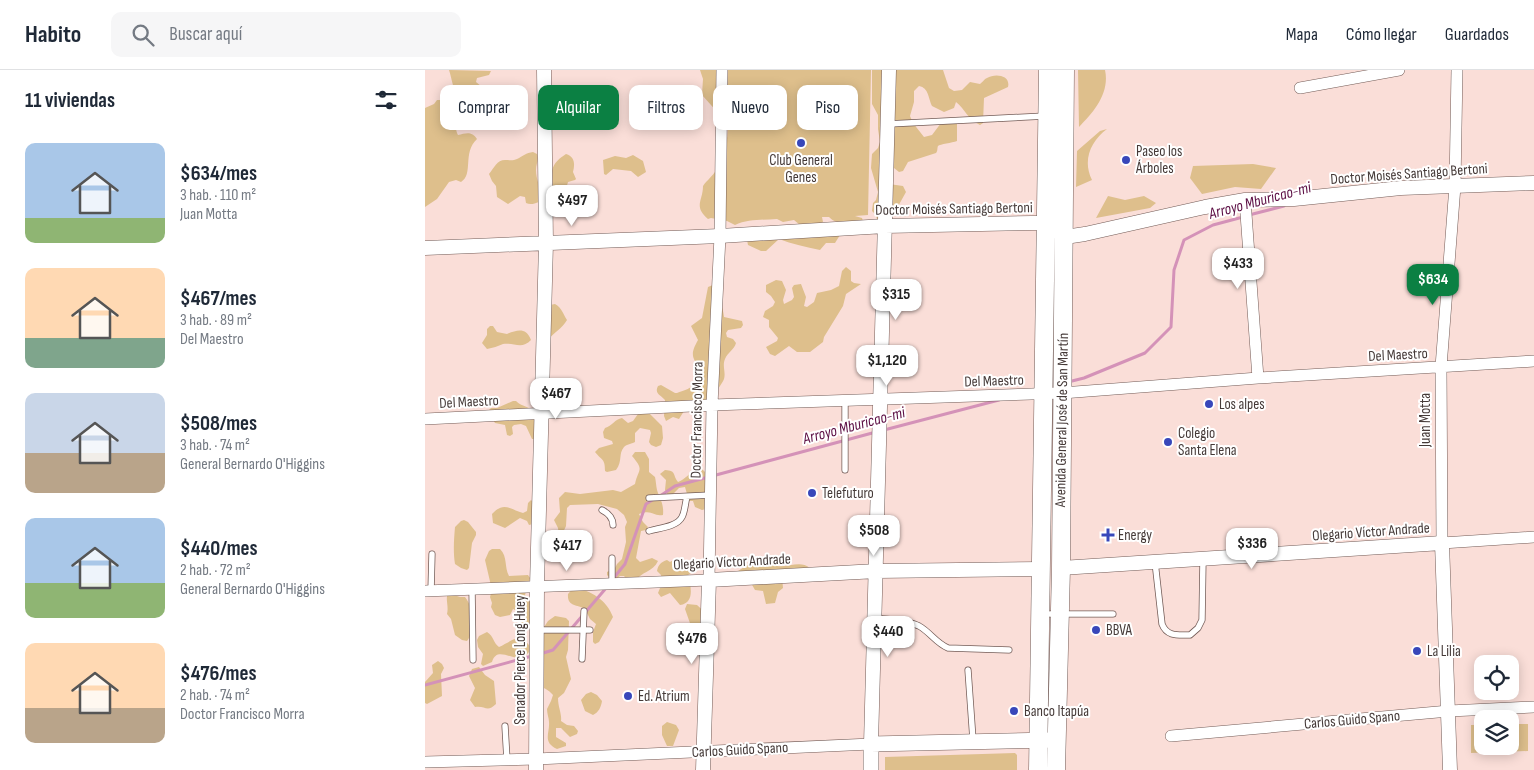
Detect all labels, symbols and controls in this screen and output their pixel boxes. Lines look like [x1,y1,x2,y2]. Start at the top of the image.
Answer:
search box [111,12,461,57]
text: Habito [25,20,81,49]
icon: search [129,21,157,49]
text: Buscar aquí [169,23,242,46]
text: Mapa [1286,24,1318,45]
text: Cómo llegar [1346,24,1417,45]
text: Guardados [1445,24,1509,45]
chip: Comprar [440,85,528,130]
chip: Alquilar [538,85,619,130]
chip: Filtros [629,85,703,130]
chip: Nuevo [713,85,787,130]
chip: Piso [797,85,858,130]
icon: filters [372,86,400,114]
text: 11 viviendas [25,88,115,113]
marker: Club General Genes [795,137,807,149]
place label: Paseo los Árboles [1135,142,1182,178]
place label: Club General Genes [769,151,833,187]
marker: Paseo los Árboles [1120,154,1132,166]
street label: Doctor Moisés Santiago Bertoni [1330,159,1488,189]
text: $634/mes [180,161,257,186]
icon: home [65,163,125,223]
water label: Arroyo Mburicao-mi [1206,178,1314,224]
pin: $497 [542,184,602,227]
text: 3 hab. · 110 m² [180,186,256,205]
text: $497 [557,191,587,210]
street label: Doctor Moisés Santiago Bertoni [875,198,1033,220]
text: Juan Motta [180,205,238,224]
pin: $433 [1208,248,1268,290]
text: $433 [1223,254,1253,273]
pin: $634 [1403,264,1463,306]
text: $634 [1418,270,1448,289]
pin: $315 [866,278,926,321]
text: $315 [882,285,910,304]
text: $467/mes [180,286,257,311]
icon: home [65,288,125,348]
text: 3 hab. · 89 m² [180,311,252,330]
text: Del Maestro [180,330,244,349]
street label: Avenida General José de San Martín [1051,333,1073,508]
pin: $1,120 [846,344,928,387]
street label: Del Maestro [1368,344,1428,366]
text: $1,120 [867,351,907,370]
street label: Doctor Francisco Morra [686,361,708,479]
street label: Del Maestro [964,370,1024,392]
pin: $467 [526,378,586,420]
text: $467 [541,384,571,403]
street label: Del Maestro [439,391,499,413]
street label: Juan Motta [1416,393,1435,448]
place label: Los alpes [1219,395,1265,414]
marker: Los alpes [1203,398,1215,410]
water label: Arroyo Mburicao-mi [800,403,908,449]
text: $508/mes [180,411,257,436]
icon: home [65,413,125,473]
place label: Colegio Santa Elena [1178,424,1237,460]
text: 3 hab. · 74 m² [180,436,250,455]
marker: Colegio Santa Elena [1162,436,1174,448]
text: General Bernardo O'Higgins [180,455,325,474]
place label: Telefuturo [822,484,874,503]
marker: Telefuturo [806,487,818,499]
pin: $508 [844,514,904,557]
street label: Olegario Víctor Andrade [1312,518,1430,546]
text: $508 [859,521,889,540]
place label: Energy [1118,526,1152,545]
pin: $336 [1222,528,1282,570]
marker: Energy [1102,529,1114,541]
pin: $417 [537,530,597,572]
text: $336 [1237,534,1267,553]
text: $440/mes [180,536,258,561]
text: $417 [553,536,581,555]
icon: home [65,538,125,598]
street label: Olegario Víctor Andrade [673,549,791,575]
text: 2 hab. · 72 m² [180,561,251,580]
text: General Bernardo O'Higgins [180,580,325,599]
street label: Senador Pierce Long Huey [511,595,530,725]
pin: $440 [858,616,918,658]
place label: BBVA [1106,621,1133,640]
pin: $476 [662,622,722,665]
text: $440 [873,622,903,641]
marker: BBVA [1090,624,1102,636]
text: $476 [677,629,707,648]
place label: La Lilia [1427,642,1461,661]
marker: La Lilia [1411,645,1423,657]
map controls [1474,655,1519,755]
button: locate [1474,655,1519,700]
text: $476/mes [180,661,257,686]
icon: home [65,663,125,723]
text: 2 hab. · 74 m² [180,686,250,705]
place label: Ed. Atrium [638,687,690,706]
marker: Ed. Atrium [622,690,634,702]
place label: Banco Itapúa [1024,702,1089,721]
text: Doctor Francisco Morra [180,705,305,724]
marker: Banco Itapúa [1008,705,1020,717]
street label: Carlos Guido Spano [1303,706,1401,734]
button: layers [1474,710,1519,755]
street label: Carlos Guido Spano [691,738,789,762]

